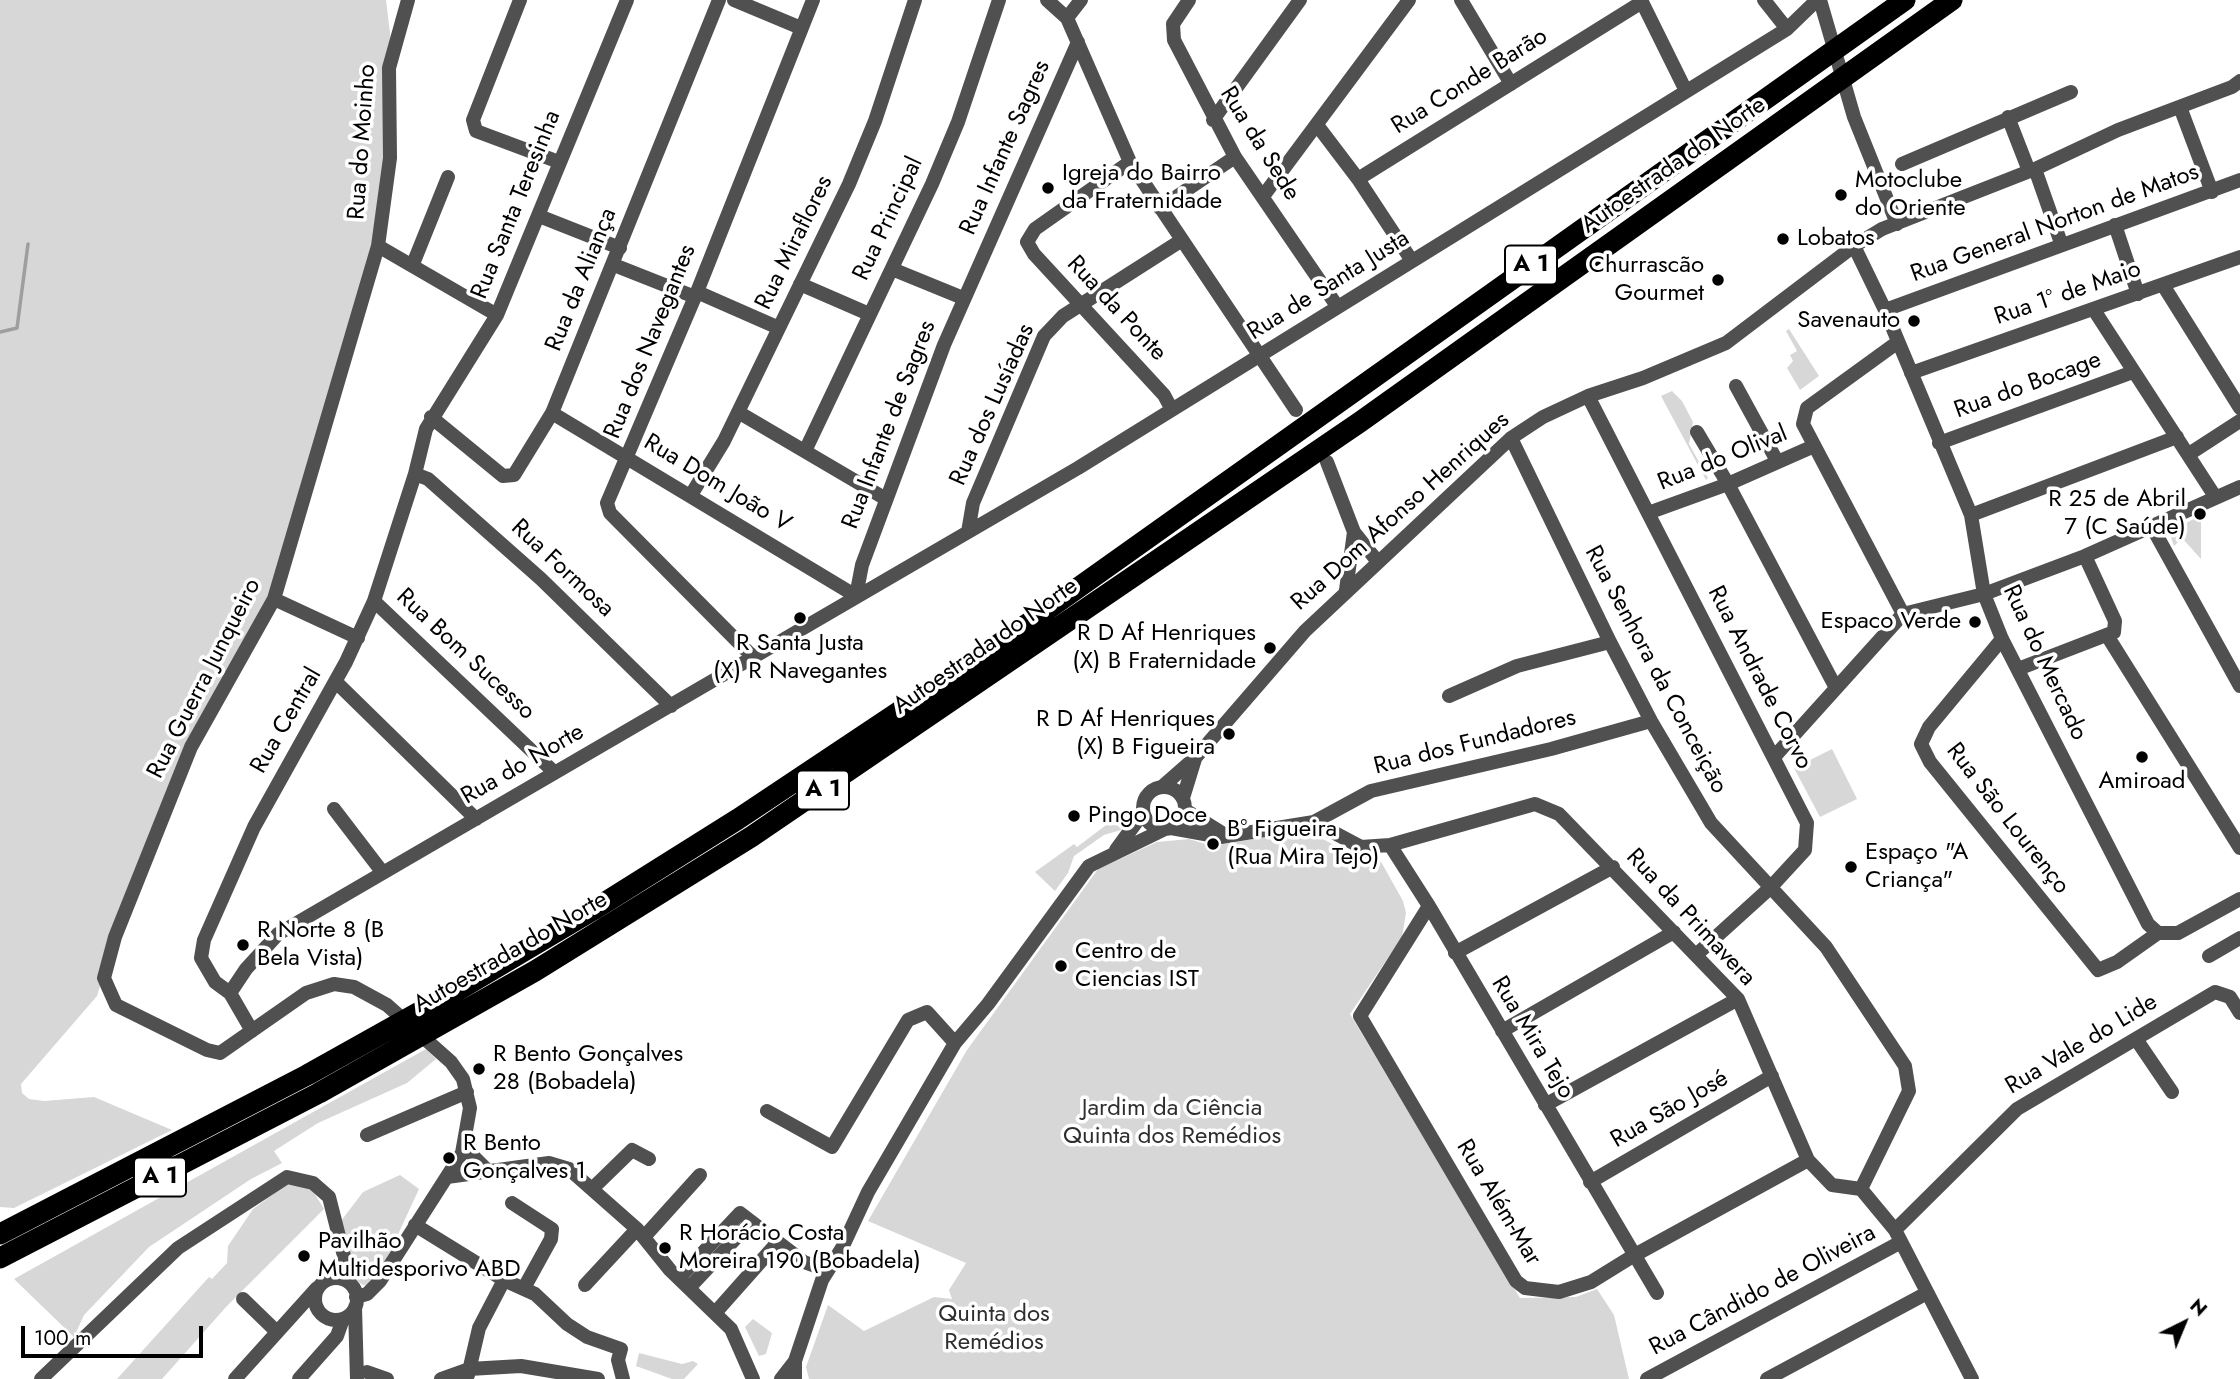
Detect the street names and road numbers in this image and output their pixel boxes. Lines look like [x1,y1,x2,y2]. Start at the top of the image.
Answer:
street label: Rua Conde Barão [1387,23,1553,141]
street label: Rua Infante Sagres [955,56,1057,240]
street label: Rua do Moinho [343,63,383,221]
street label: Rua da Sede [1213,82,1305,206]
street label: Autoestrada do Norte [1576,91,1772,241]
street label: Rua Santa Teresinha [466,107,568,303]
street label: Rua Principal [848,153,930,285]
street label: Rua General Norton de Matos [1907,158,2203,290]
street label: Rua Miraflores [750,171,840,315]
street label: Rua da Aliança [540,204,624,356]
street label: Rua de Santa Justa [1243,225,1415,347]
street label: Rua dos Navegantes [599,241,703,443]
road number: A 1 [1505,246,1557,284]
street label: Rua da Ponte [1060,250,1172,368]
street label: Rua 1º de Maio [1991,255,2145,333]
street label: Rua Infante de Sagres [837,317,943,533]
street label: Rua dos Lusíadas [945,320,1041,490]
street label: Rua do Bocage [1951,346,2105,426]
street label: Rua Dom Afonso Henriques [1286,406,1516,618]
street label: Rua do Olival [1654,420,1792,498]
street label: Rua Dom João V [638,429,796,539]
street label: Rua Formosa [504,514,620,624]
street label: Rua Senhora da Conceição [1577,541,1733,799]
street label: Autoestrada do Norte [888,572,1084,722]
street label: Rua Guerra Junqueiro [142,574,268,784]
street label: Rua do Mercado [1995,581,2093,745]
street label: Rua Andrade Corvo [1700,582,1818,774]
street label: Rua Bom Sucesso [390,583,540,727]
street label: Rua Central [245,663,329,779]
street label: Rua dos Fundadores [1371,704,1579,782]
street label: Rua do Norte [457,718,589,812]
street label: Rua São Lourenço [1939,738,2075,900]
road number: A 1 [797,770,849,810]
street label: Rua da Primavera [1619,844,1761,992]
street label: Autoestrada do Norte [409,886,613,1020]
street label: Rua Mira Tejo [1484,972,1580,1104]
street label: Rua Vale do Lide [2001,988,2163,1102]
street label: Rua São José [1606,1065,1734,1155]
street label: Rua Além-Mar [1449,1135,1547,1271]
road number: A 1 [134,1158,186,1196]
street label: Rua Cândido de Oliveira [1645,1219,1881,1363]

